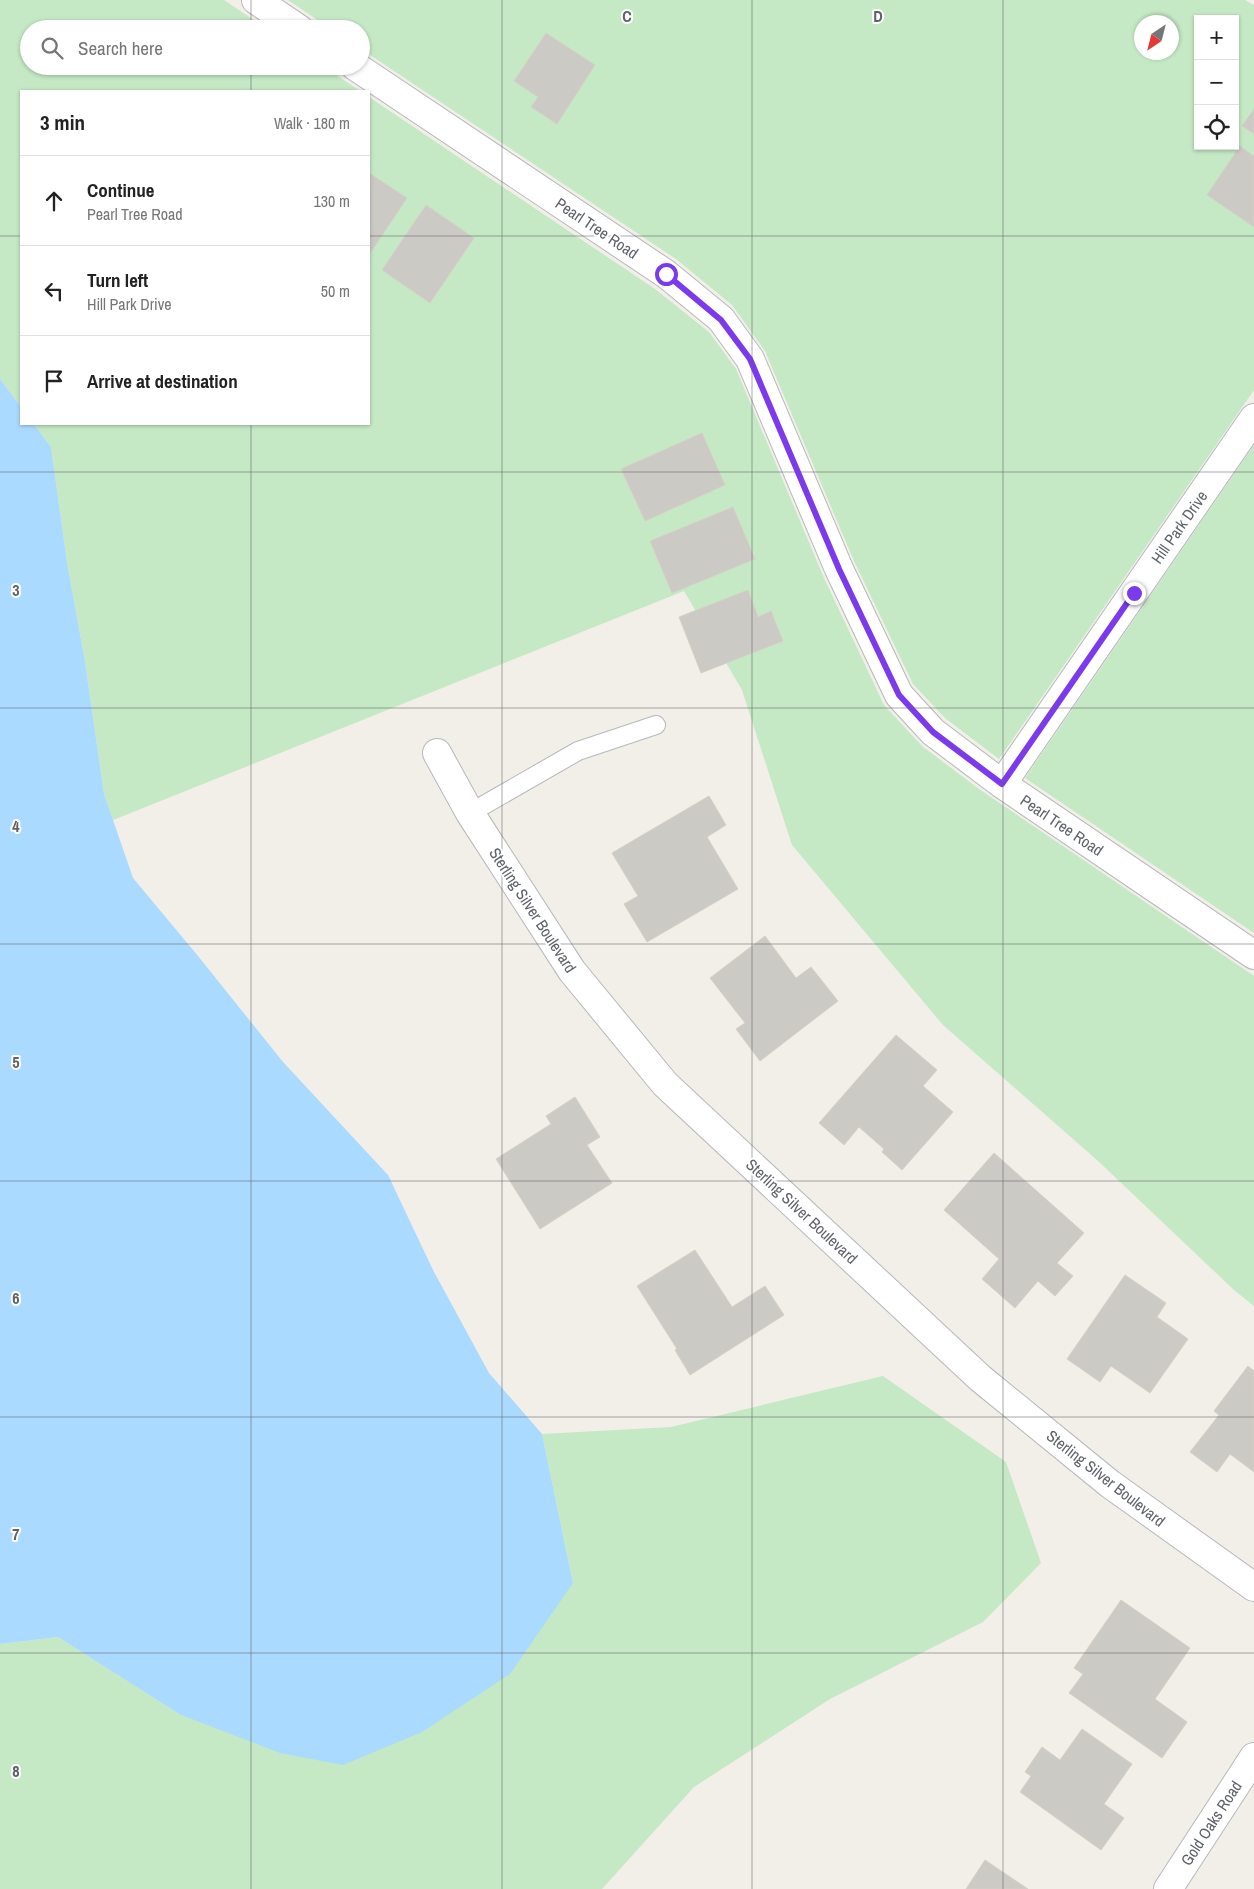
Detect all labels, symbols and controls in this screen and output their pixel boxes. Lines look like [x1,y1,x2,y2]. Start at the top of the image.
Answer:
text: C [622,5,632,27]
text: D [873,5,883,27]
north arrow [1134,15,1179,60]
map controls [1194,15,1239,150]
button: + [1194,15,1239,60]
search box [20,20,370,75]
icon: search [38,34,66,62]
text: Search here [78,35,163,61]
button: − [1194,60,1239,105]
button: locate [1194,105,1239,150]
text: 3 min [40,108,85,137]
text: Walk · 180 m [274,112,350,134]
text: Continue [87,177,155,203]
icon: ahead [40,187,68,215]
text: 130 m [314,190,350,212]
street label: Pearl Tree Road [551,192,643,264]
text: Pearl Tree Road [87,203,183,225]
route start [655,263,678,286]
text: Turn left [87,267,148,293]
icon: left [40,277,68,305]
text: 50 m [321,280,350,302]
text: Hill Park Drive [87,293,172,315]
icon: arrive [40,367,68,395]
text: Arrive at destination [87,368,238,394]
street label: Hill Park Drive [1146,486,1212,568]
text: 3 [12,579,20,601]
route end [1123,582,1146,605]
street label: Pearl Tree Road [1016,789,1108,861]
text: 4 [12,815,20,837]
street label: Sterling Silver Boulevard [484,843,582,977]
text: 5 [12,1051,20,1073]
street label: Sterling Silver Boulevard [741,1153,863,1269]
text: 6 [12,1287,20,1309]
street label: Sterling Silver Boulevard [1042,1425,1170,1531]
text: 7 [12,1523,20,1545]
text: 8 [12,1760,20,1782]
street label: Gold Oaks Road [1175,1776,1247,1870]

